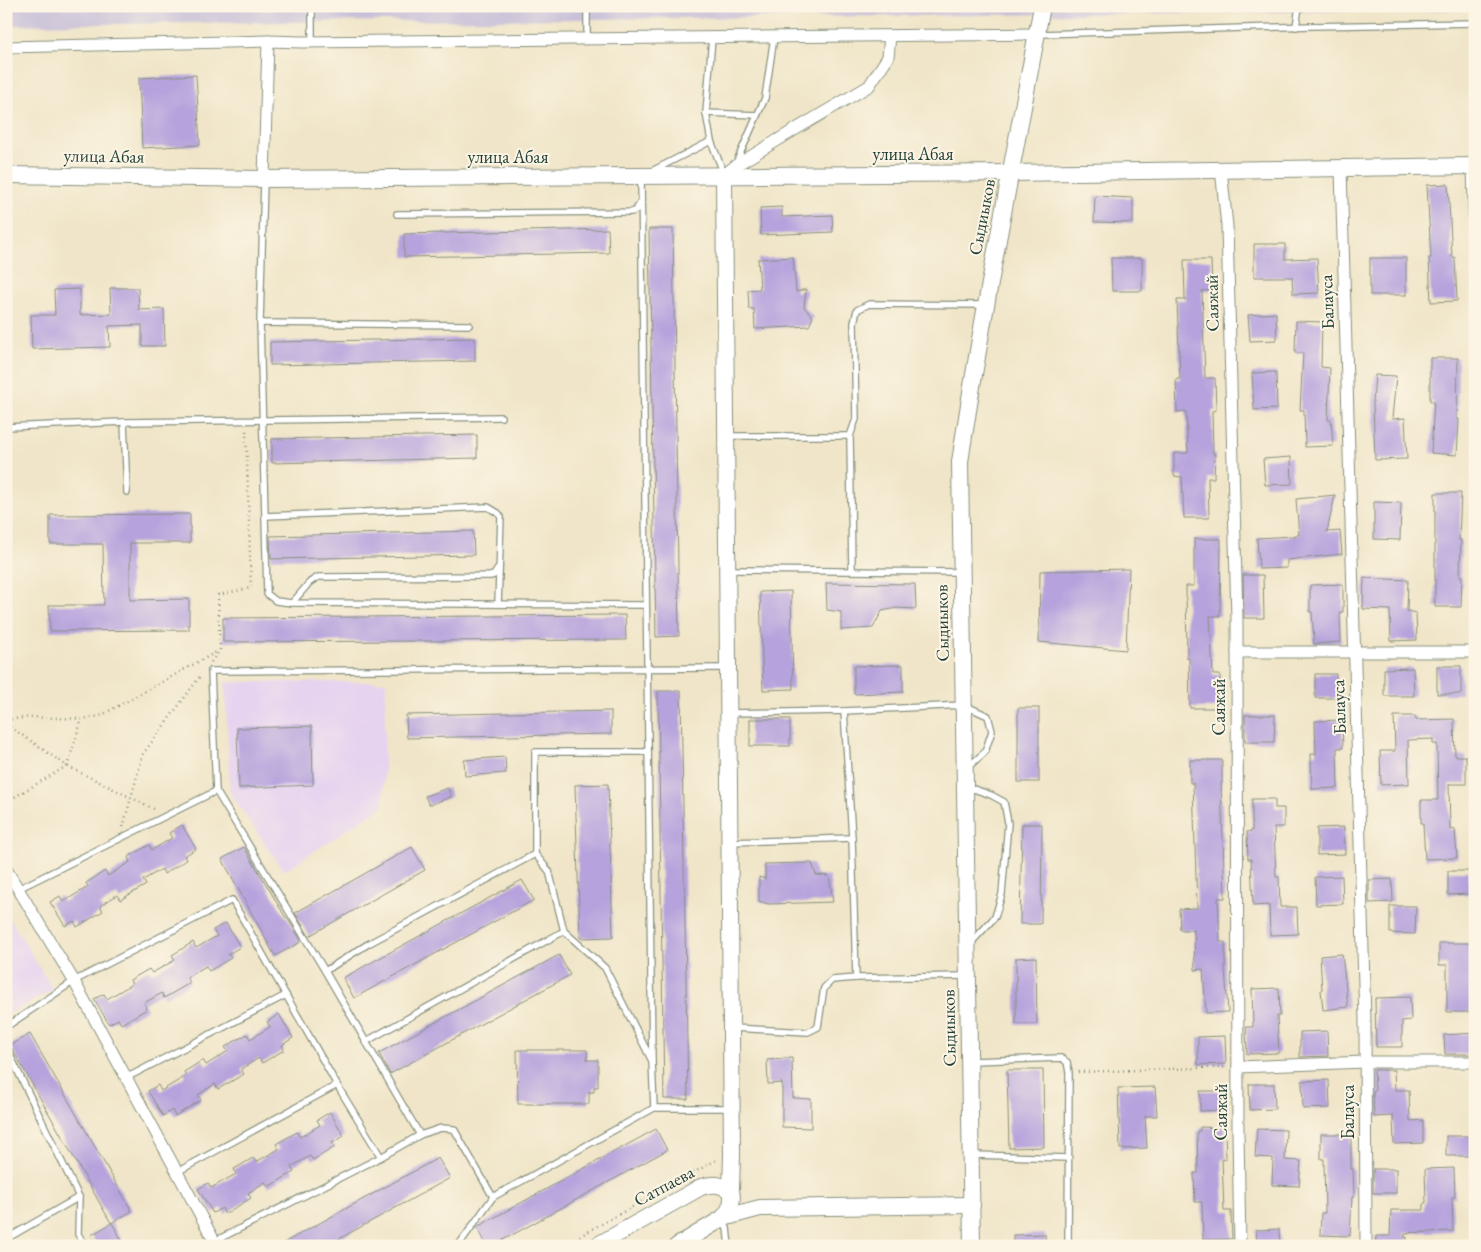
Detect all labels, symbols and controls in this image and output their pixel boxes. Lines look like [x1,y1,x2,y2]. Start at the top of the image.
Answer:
street label: улица Абая [872,142,954,165]
street label: улица Абая [63,143,145,168]
street label: улица Абая [467,145,549,168]
street label: Сыдиыков [963,176,1000,257]
street label: Балауса [1314,273,1339,330]
street label: Саяжай [1199,274,1223,332]
street label: Сыдиыков [929,584,954,662]
street label: Саяжай [1207,678,1230,736]
street label: Балауса [1326,678,1351,735]
street label: Сыдиыков [936,989,961,1067]
street label: Саяжай [1209,1083,1232,1141]
street label: Балауса [1336,1084,1359,1140]
street label: Сатпаева [629,1160,699,1211]

